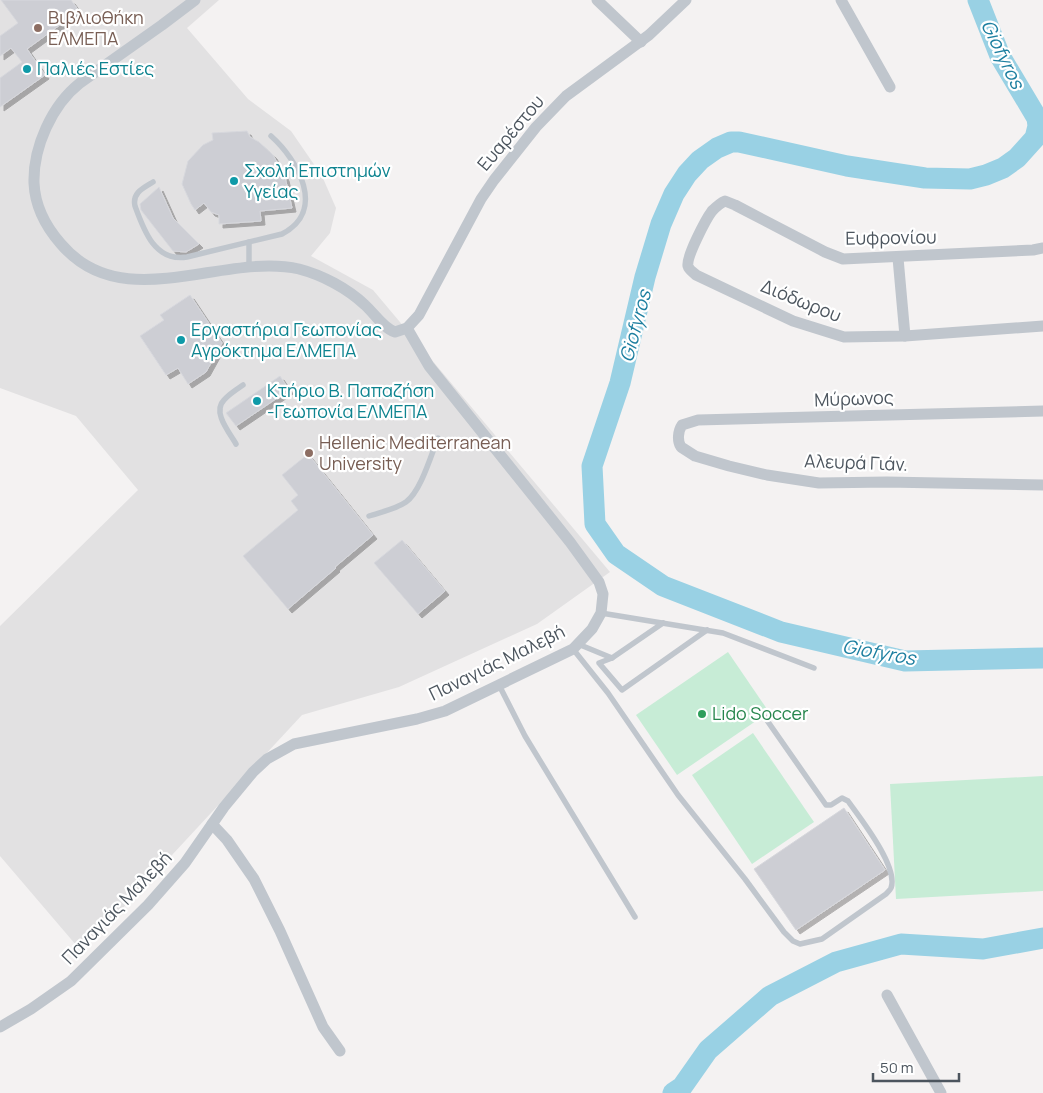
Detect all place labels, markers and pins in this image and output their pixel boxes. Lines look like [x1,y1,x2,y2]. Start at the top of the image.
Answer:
place label: Βιβλιοθήκη ΕΛΜΕΠΑ [48,5,144,50]
marker: Βιβλιοθήκη ΕΛΜΕΠΑ [32,22,44,34]
place label: Παλιές Εστίες [37,56,154,80]
marker: Παλιές Εστίες [21,63,33,75]
place label: Σχολή Επιστημών Υγείας [244,158,391,203]
marker: Σχολή Επιστημών Υγείας [228,175,240,187]
place label: Εργαστήρια Γεωπονίας Αγρόκτημα ΕΛΜΕΠΑ [191,317,382,362]
marker: Εργαστήρια Γεωπονίας Αγρόκτημα ΕΛΜΕΠΑ [175,334,187,346]
place label: Κτήριο Β. Παπαζήση -Γεωπονία ΕΛΜΕΠΑ [267,378,434,423]
marker: Κτήριο Β. Παπαζήση -Γεωπονία ΕΛΜΕΠΑ [251,395,263,407]
place label: Hellenic Mediterranean University [319,430,511,475]
marker: Hellenic Mediterranean University [303,447,315,459]
place label: Lido Soccer [712,701,809,725]
marker: Lido Soccer [696,708,708,720]

